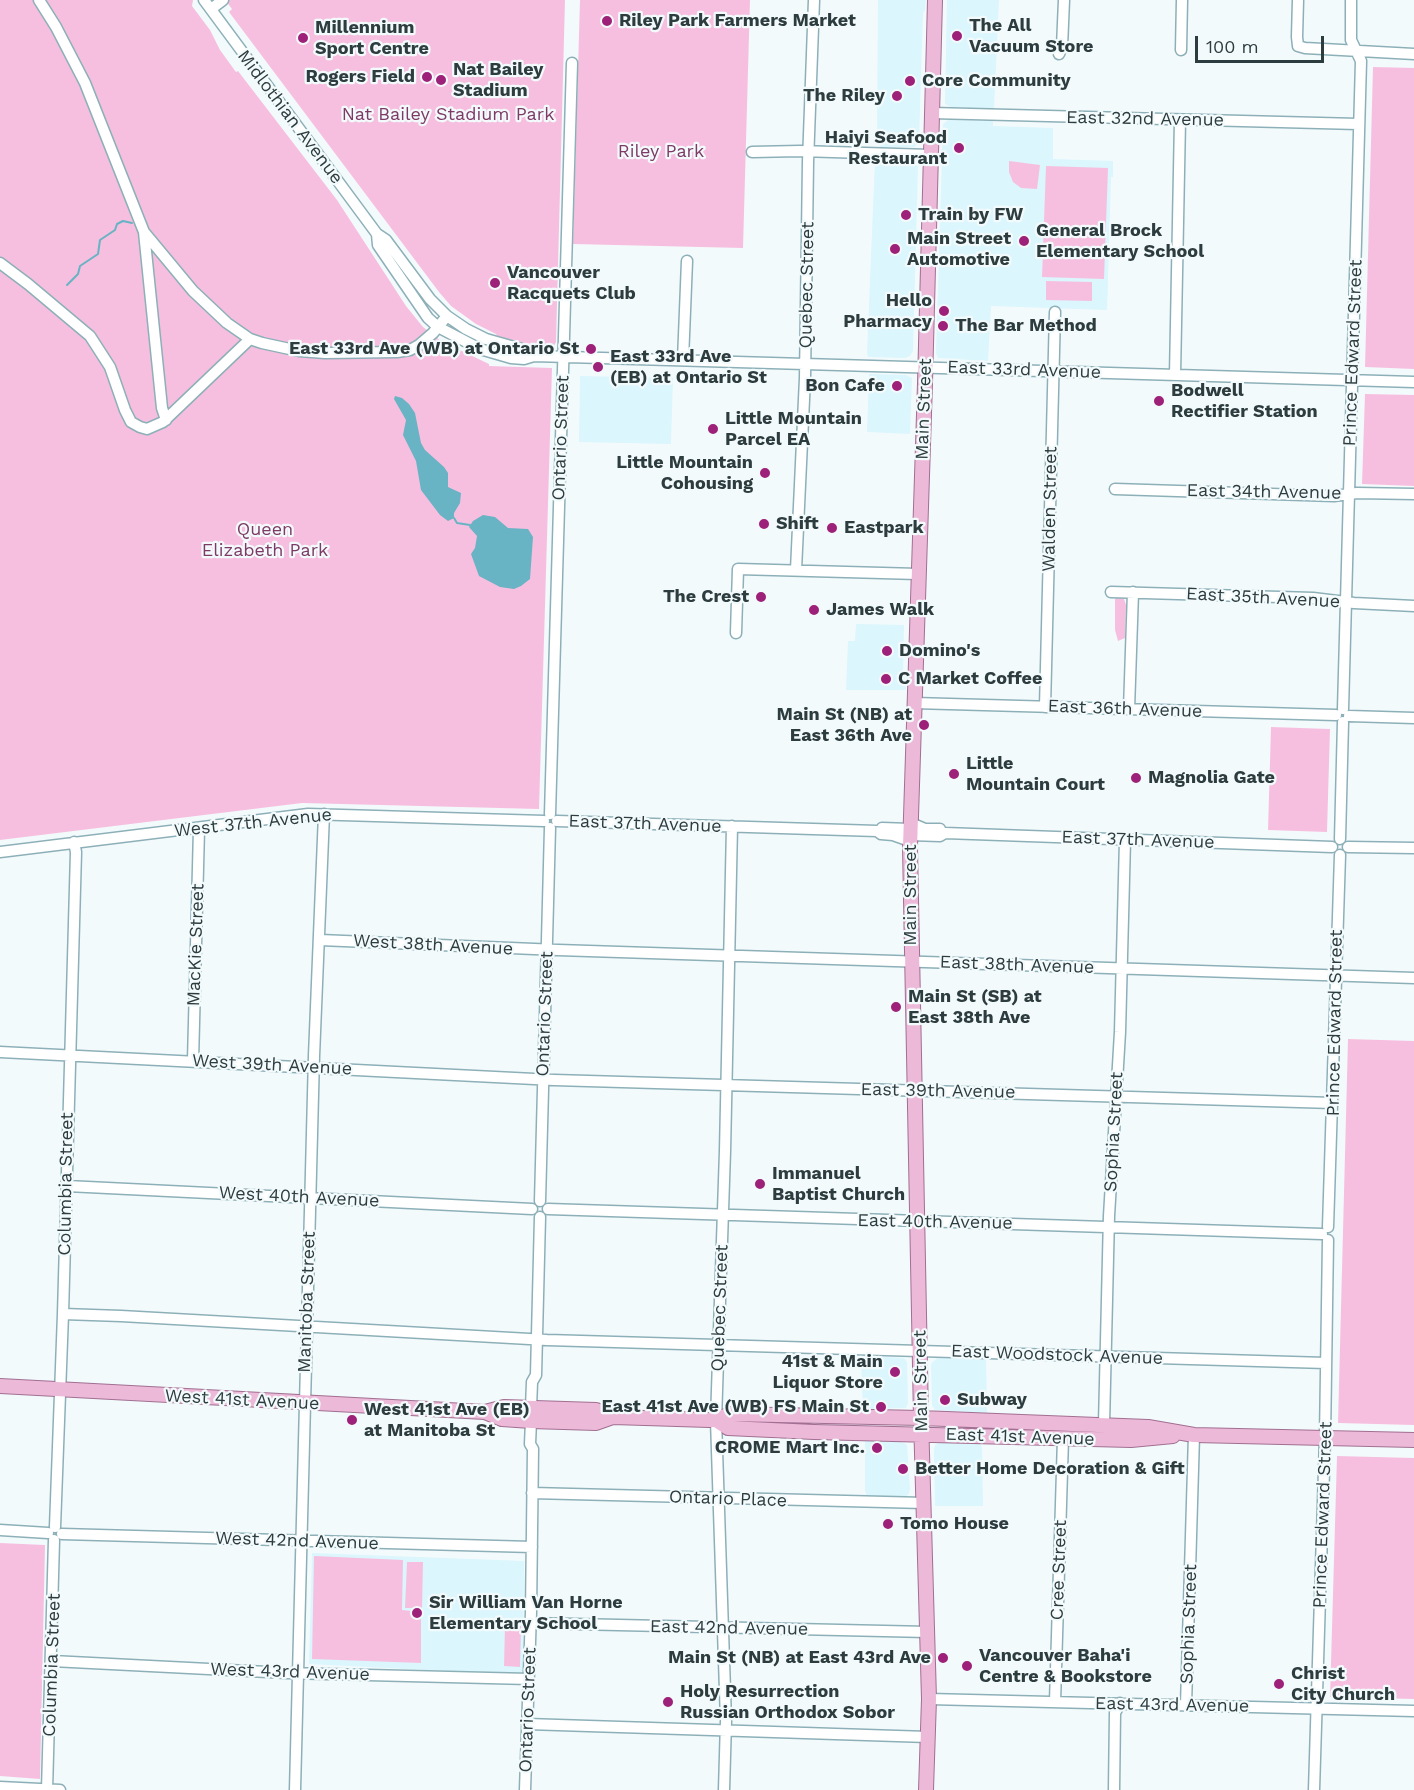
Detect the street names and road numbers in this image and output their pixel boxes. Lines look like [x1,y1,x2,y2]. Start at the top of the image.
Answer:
street label: Midlothian Avenue [233,46,347,188]
street label: East 32nd Avenue [1066,107,1224,131]
street label: Quebec Street [795,221,819,349]
street label: Prince Edward Street [1339,259,1367,447]
street label: East 33rd Avenue [947,357,1101,383]
street label: Main Street [911,358,937,460]
street label: Ontario Street [548,375,574,501]
street label: Walden Street [1038,446,1062,572]
street label: East 34th Avenue [1186,480,1342,504]
street label: East 35th Avenue [1185,583,1341,613]
street label: East 36th Avenue [1047,696,1203,722]
street label: West 37th Avenue [173,804,333,842]
street label: East 37th Avenue [568,811,722,837]
street label: East 37th Avenue [1061,827,1215,853]
street label: Main Street [900,844,922,946]
street label: MacKie Street [183,883,209,1007]
street label: Prince Edward Street [1323,929,1347,1117]
street label: West 38th Avenue [352,930,514,960]
street label: Ontario Street [532,951,558,1077]
street label: East 38th Avenue [939,952,1095,978]
street label: West 39th Avenue [191,1050,353,1080]
street label: Sophia Street [1100,1071,1128,1193]
street label: East 39th Avenue [860,1079,1016,1103]
street label: Columbia Street [54,1112,78,1256]
street label: West 40th Avenue [218,1182,380,1212]
street label: East 40th Avenue [857,1210,1013,1234]
street label: Manitoba Street [294,1231,320,1373]
street label: Quebec Street [707,1244,733,1372]
street label: Main Street [909,1330,933,1432]
street label: East Woodstock Avenue [951,1341,1163,1369]
street label: West 41st Avenue [164,1385,320,1415]
street label: Prince Edward Street [1309,1421,1337,1609]
street label: East 41st Avenue [945,1424,1095,1450]
street label: Ontario Place [668,1486,788,1512]
street label: Cree Street [1046,1519,1072,1621]
street label: West 42nd Avenue [215,1527,379,1555]
street label: Sophia Street [1176,1564,1202,1684]
street label: Columbia Street [39,1593,65,1737]
street label: East 42nd Avenue [650,1616,808,1640]
street label: Ontario Street [515,1647,541,1773]
street label: West 43rd Avenue [210,1658,370,1686]
street label: East 43rd Avenue [1095,1693,1249,1717]

